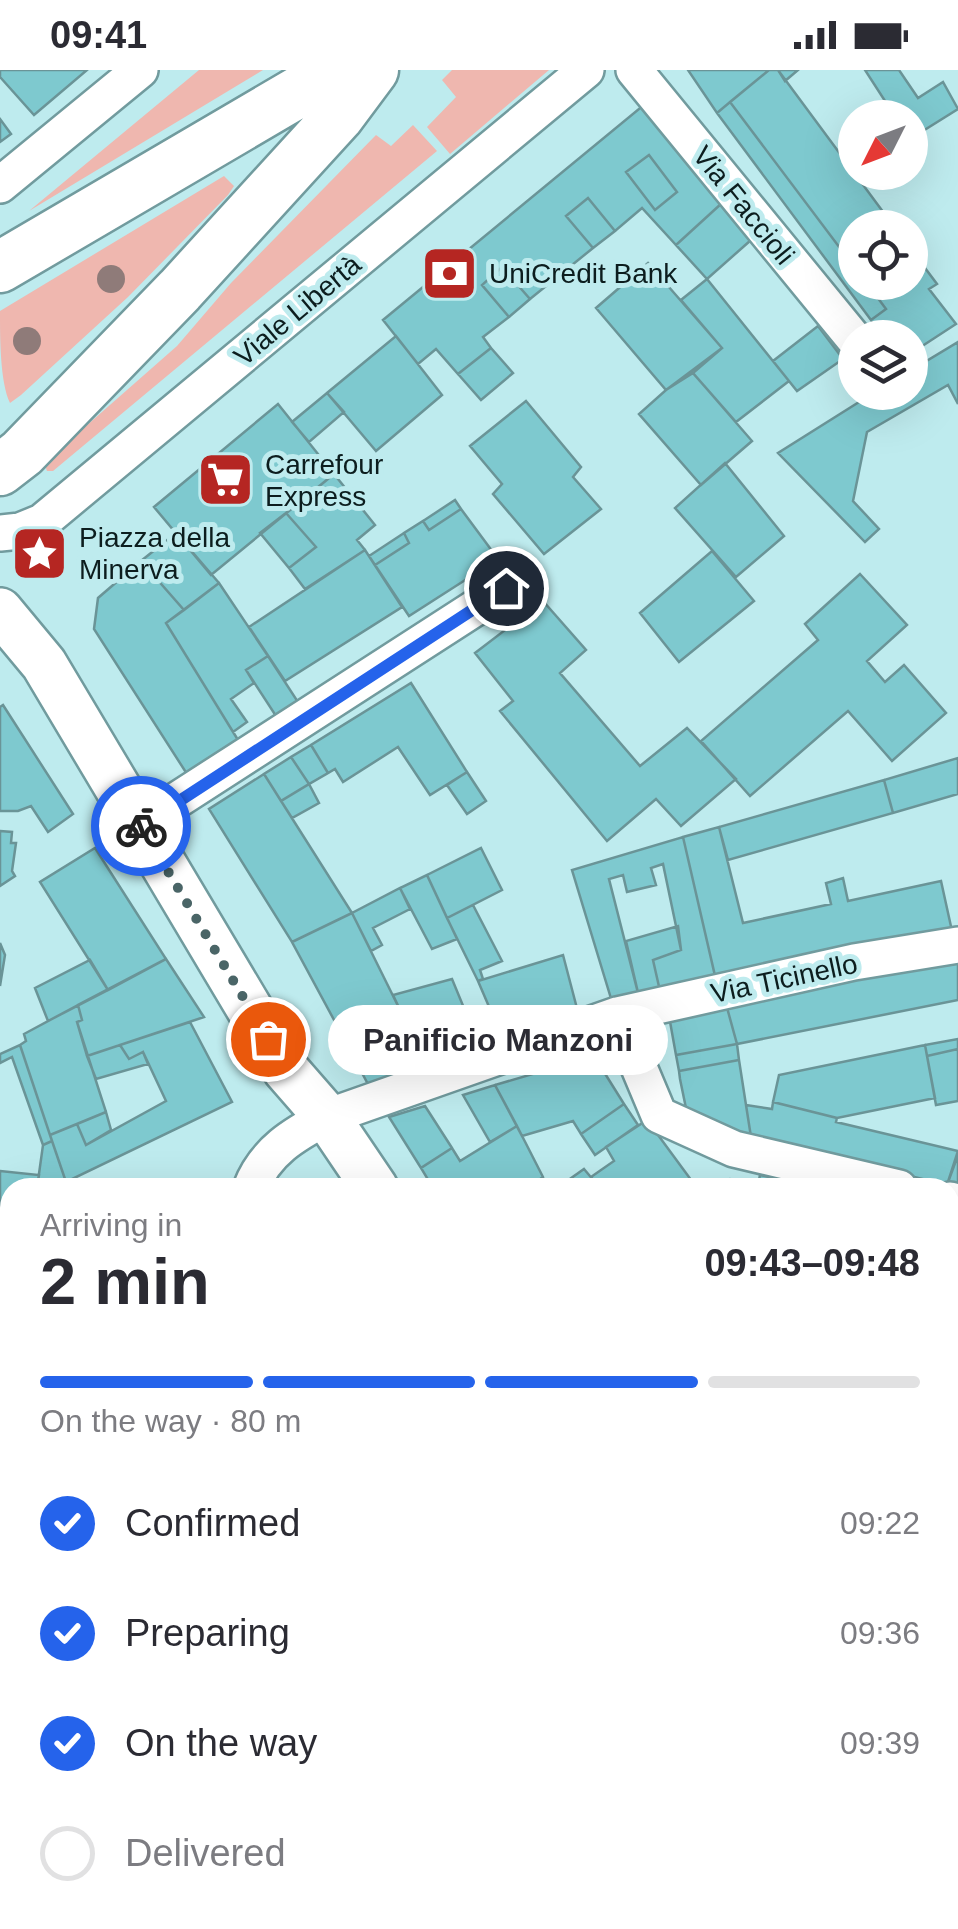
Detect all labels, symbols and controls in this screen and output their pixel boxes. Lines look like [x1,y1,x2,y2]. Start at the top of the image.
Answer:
text: 09:41 [50,14,147,56]
north arrow [838,100,928,190]
map controls [838,100,928,410]
street label: Via Faccioli [687,140,801,271]
button: locate [838,210,928,300]
bank icon: UniCredit Bank [420,243,480,303]
street label: Viale Libertà [228,248,367,372]
place label: UniCredit Bank [489,258,678,289]
button: layers [838,320,928,410]
place label: Carrefour Express [265,449,383,512]
supermarket icon: Carrefour Express [196,450,256,510]
place label: Piazza della Minerva [79,522,230,585]
place icon: Piazza della Minerva [10,523,70,583]
pin [464,546,549,631]
icon: home [479,561,534,616]
courier [91,776,191,876]
icon: bike [114,799,169,854]
street label: Via Ticinello [708,948,860,1009]
pin [226,997,311,1082]
callout: Panificio Manzoni [328,1004,668,1074]
icon: bag [241,1012,296,1067]
text: Panificio Manzoni [363,1022,633,1058]
text: Arriving in [40,1207,182,1243]
text: 09:43–09:48 [704,1242,920,1284]
text: 2 min [40,1245,210,1318]
text: On the way · 80 m [40,1403,301,1439]
icon: check [40,1496,95,1551]
text: Confirmed [125,1502,300,1544]
text: 09:22 [840,1505,920,1541]
icon: check [40,1606,95,1661]
text: Preparing [125,1612,290,1654]
text: 09:36 [840,1615,920,1651]
icon: check [40,1716,95,1771]
text: On the way [125,1722,317,1764]
text: 09:39 [840,1725,920,1761]
text: Delivered [125,1832,286,1874]

